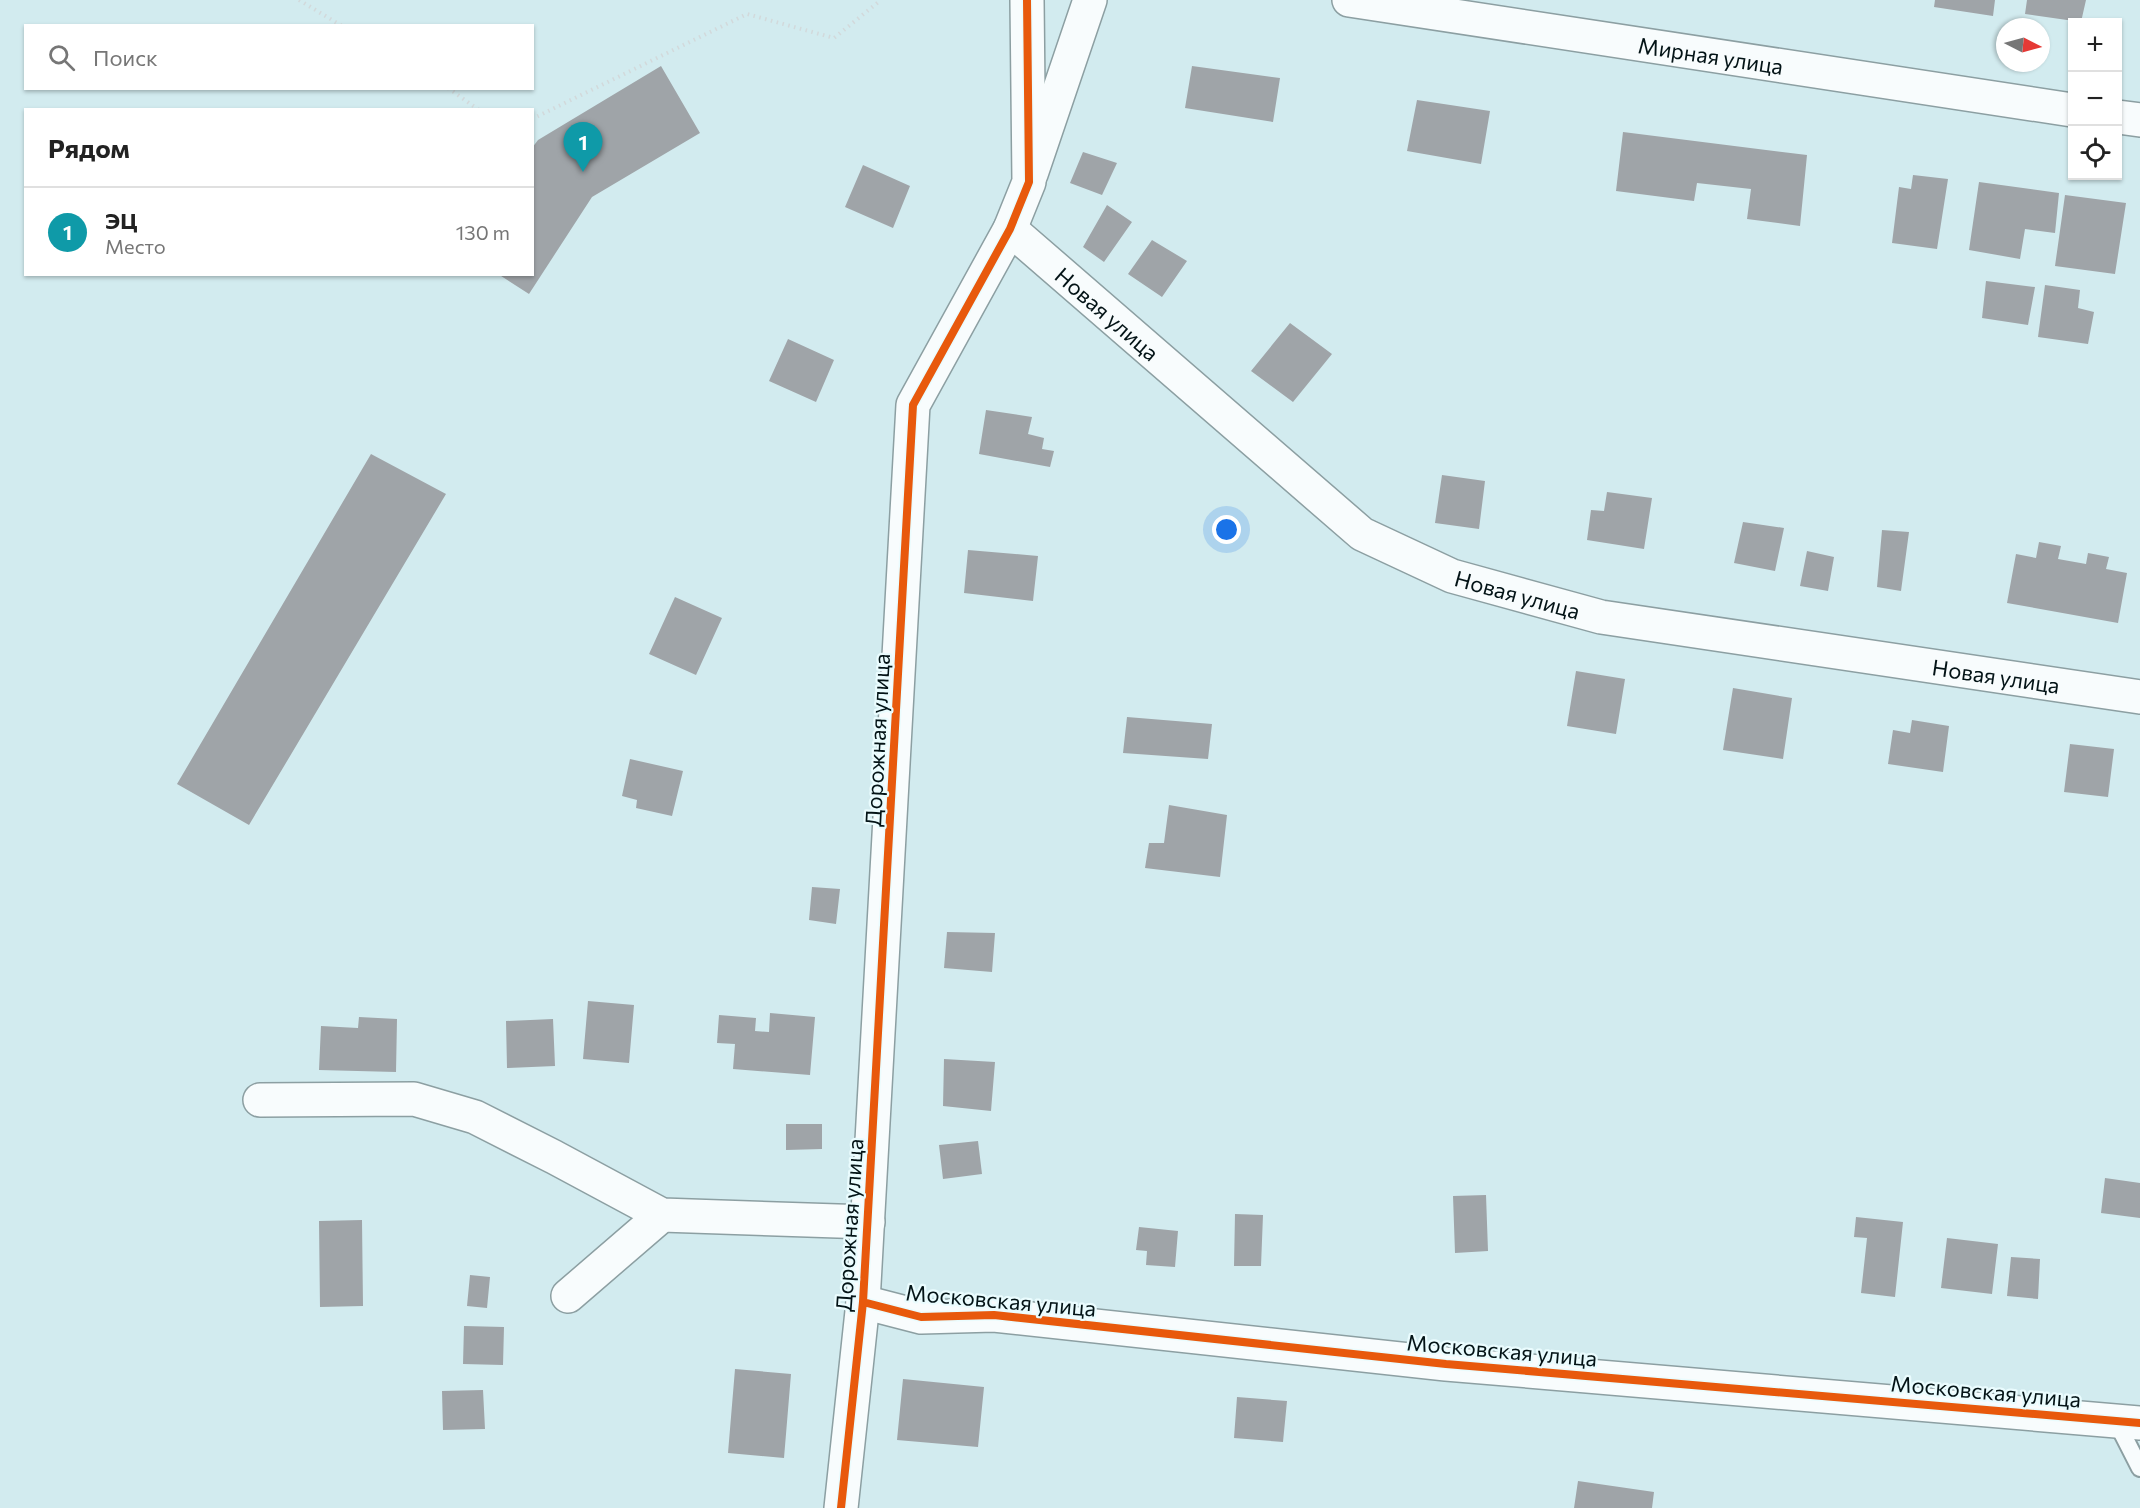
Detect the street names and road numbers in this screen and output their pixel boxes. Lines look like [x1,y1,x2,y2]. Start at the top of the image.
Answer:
street label: Мирная улица [1636,31,1785,79]
street label: Новая улица [1050,261,1165,366]
street label: Новая улица [1452,564,1583,624]
street label: Дорожная улица [859,653,895,827]
street label: Новая улица [1930,653,2062,698]
street label: Дорожная улица [829,1138,869,1312]
street label: Московская улица [905,1278,1097,1322]
street label: Московская улица [1406,1328,1598,1372]
street label: Московская улица [1890,1369,2082,1413]

